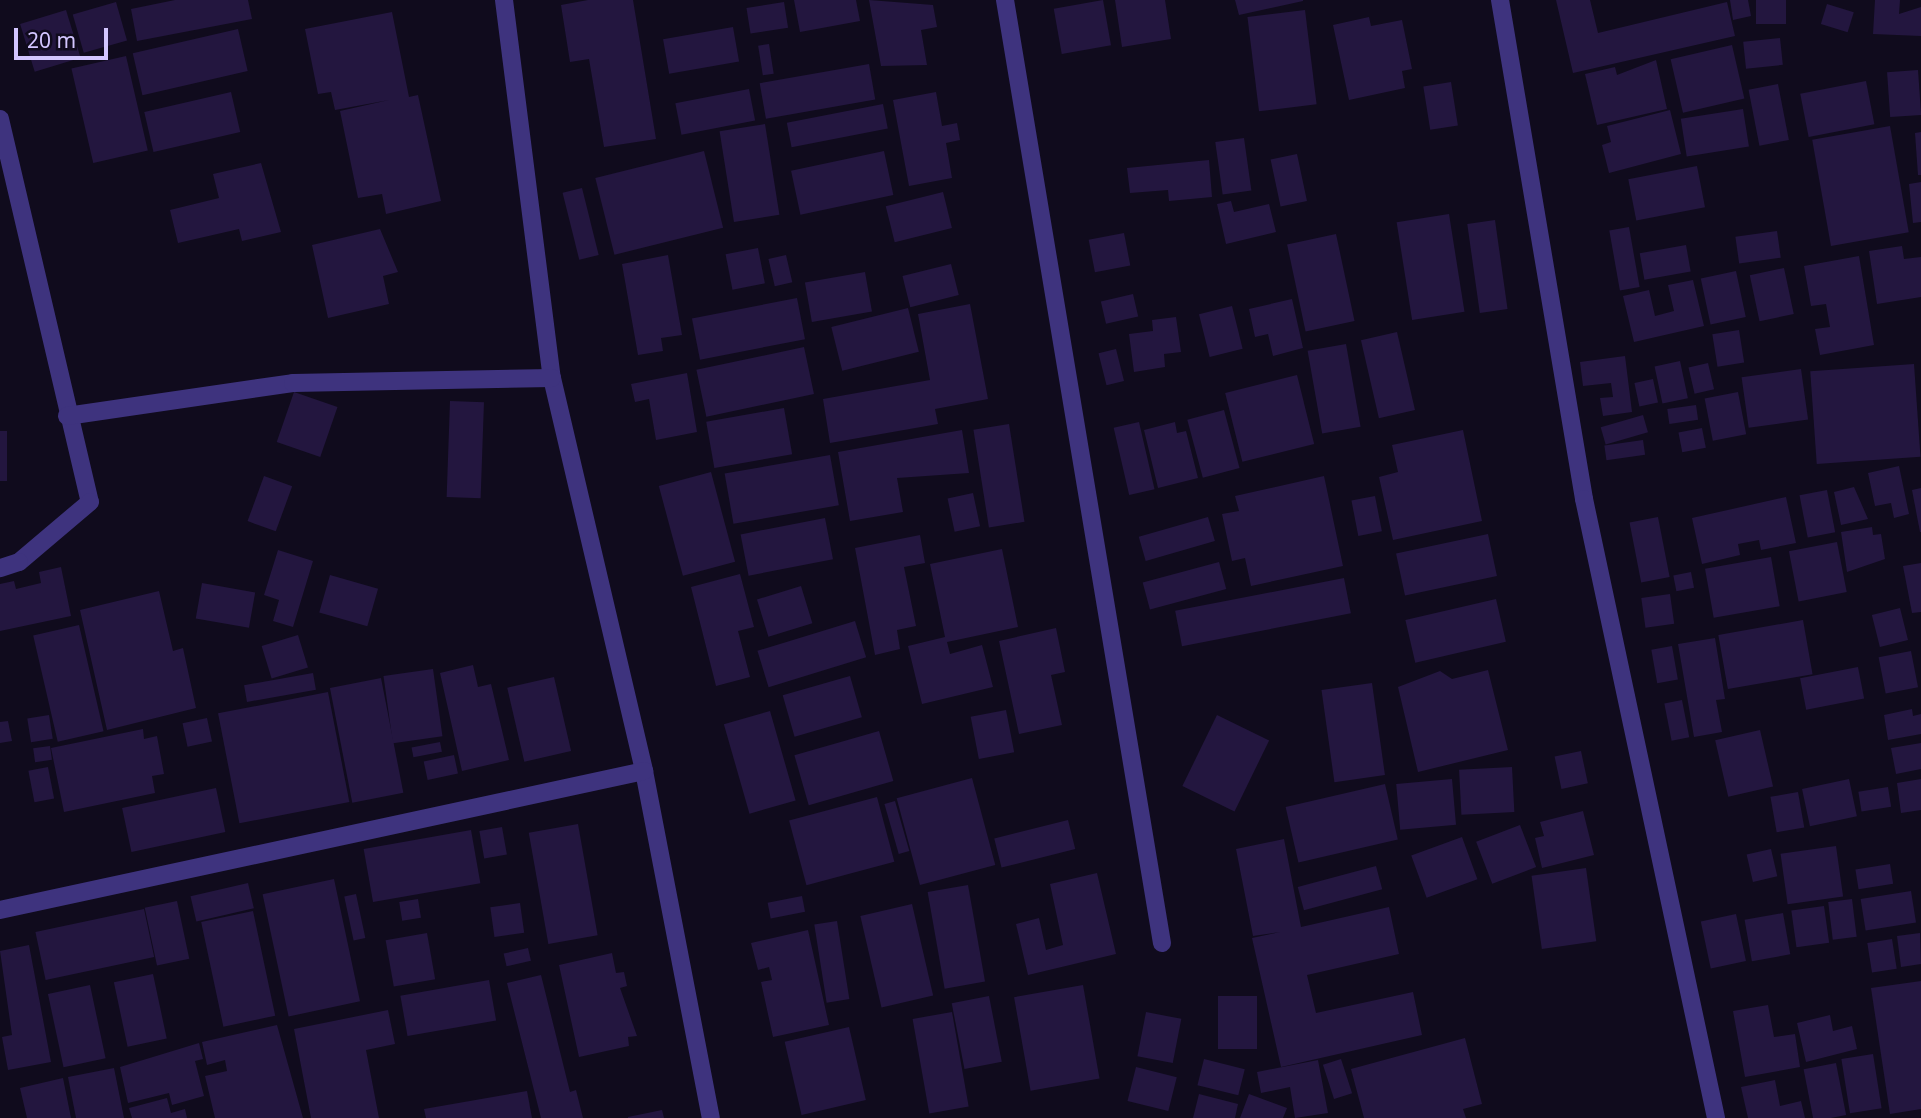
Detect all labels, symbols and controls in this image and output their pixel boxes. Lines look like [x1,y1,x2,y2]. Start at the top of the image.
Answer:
scale bar [18,14,112,58]
text: 20 m [27,26,76,54]

